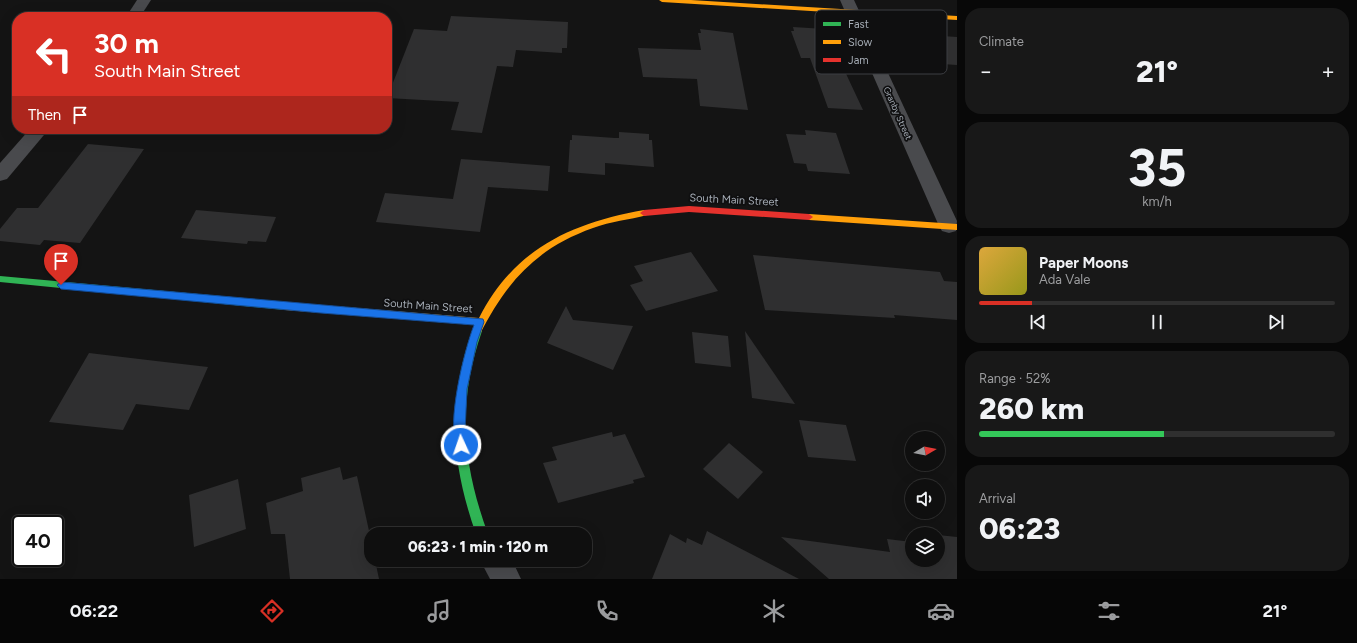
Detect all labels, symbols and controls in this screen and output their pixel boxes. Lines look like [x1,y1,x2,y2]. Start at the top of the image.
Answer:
legend [815,10,947,74]
text: Fast [848,18,869,31]
text: 30 m [94,26,159,60]
icon: left [28,28,80,80]
text: Climate [979,34,1024,49]
text: Slow [848,36,872,49]
text: 21° [1136,53,1178,90]
text: Jam [848,54,869,67]
text: − [979,58,993,85]
text: + [1321,58,1335,85]
text: South Main Street [94,60,240,82]
street label: Granby Street [881,85,915,142]
icon: arrive [69,104,91,126]
text: Then [28,106,61,124]
text: 35 [1127,137,1187,199]
street label: South Main Street [689,191,779,209]
text: km/h [1142,194,1172,209]
pin [44,244,78,285]
icon: arrive [50,250,72,272]
text: Paper Moons [1039,254,1128,272]
text: Ada Vale [1039,272,1090,287]
street label: South Main Street [383,296,473,316]
icon: previous [1027,311,1049,333]
icon: pause [1146,311,1168,333]
icon: next [1265,311,1287,333]
text: Range · 52% [979,371,1050,386]
text: 260 km [979,390,1084,427]
position arrow [440,424,482,466]
north arrow [905,431,945,471]
map controls [905,431,945,567]
button: sound [905,479,945,519]
text: Arrival [979,491,1016,506]
text: 06:23 [979,510,1060,547]
speed limit sign: 40 [12,515,64,567]
button: layers [905,527,945,567]
text: 06:23 · 1 min · 120 m [408,538,548,556]
icon: directions [258,597,286,625]
icon: music [425,597,453,625]
icon: phone [593,597,621,625]
icon: climate [760,597,788,625]
icon: car [927,597,955,625]
icon: filters [1095,597,1123,625]
text: 06:22 [70,600,118,622]
text: 21° [1262,600,1287,622]

